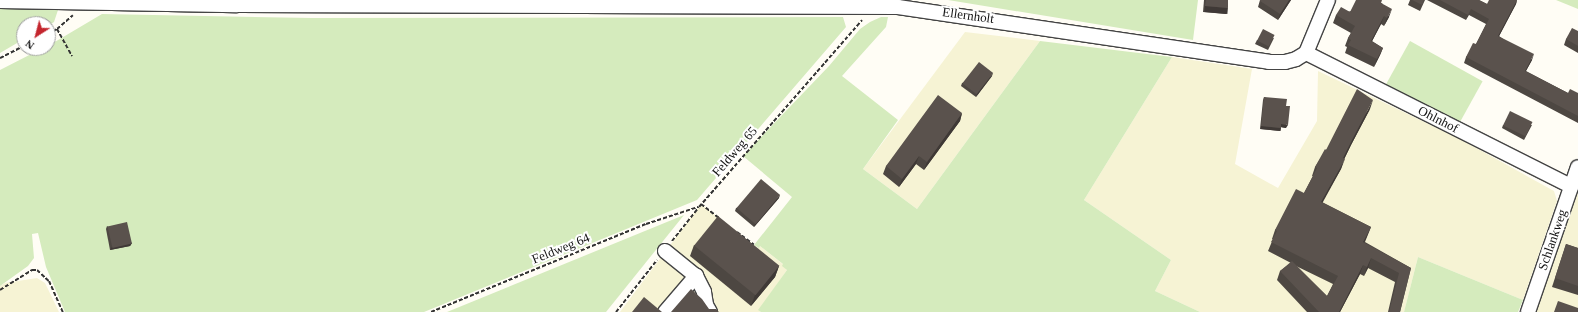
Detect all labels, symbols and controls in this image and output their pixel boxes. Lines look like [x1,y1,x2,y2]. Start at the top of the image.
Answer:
street label: Ellernholt [941,5,995,27]
north arrow [16,16,56,56]
text: N [23,38,36,52]
street label: Ohlnhof [1415,103,1461,137]
street label: Feldweg 65 [709,124,761,180]
street label: Schlankweg [1535,207,1571,273]
street label: Feldweg 64 [530,230,592,268]

